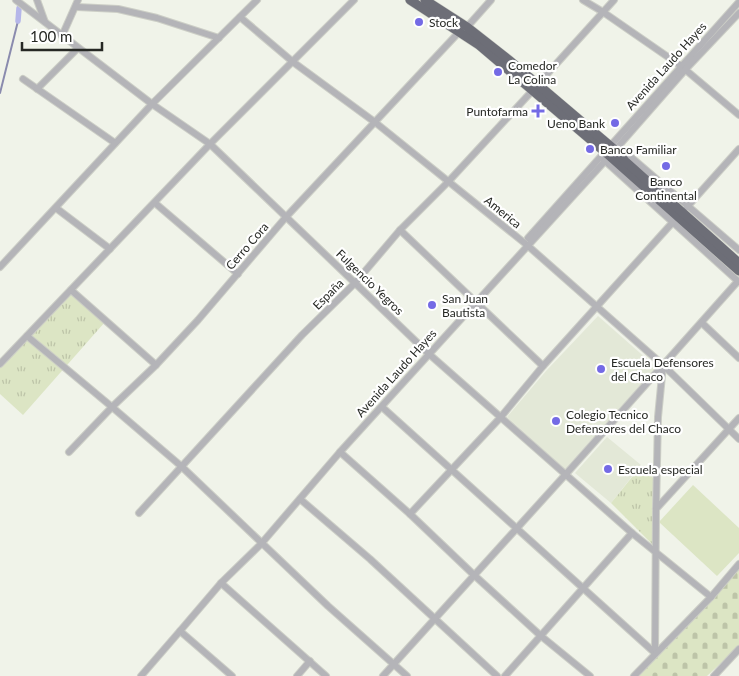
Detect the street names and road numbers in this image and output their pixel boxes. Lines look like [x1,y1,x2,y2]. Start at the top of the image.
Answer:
street label: Avenida Laudo Hayes [623,19,709,113]
street label: America [481,193,525,231]
street label: Cerro Cora [222,219,272,273]
street label: Fulgencio Yegros [333,246,407,318]
street label: España [309,275,347,313]
street label: Avenida Laudo Hayes [353,326,439,420]

